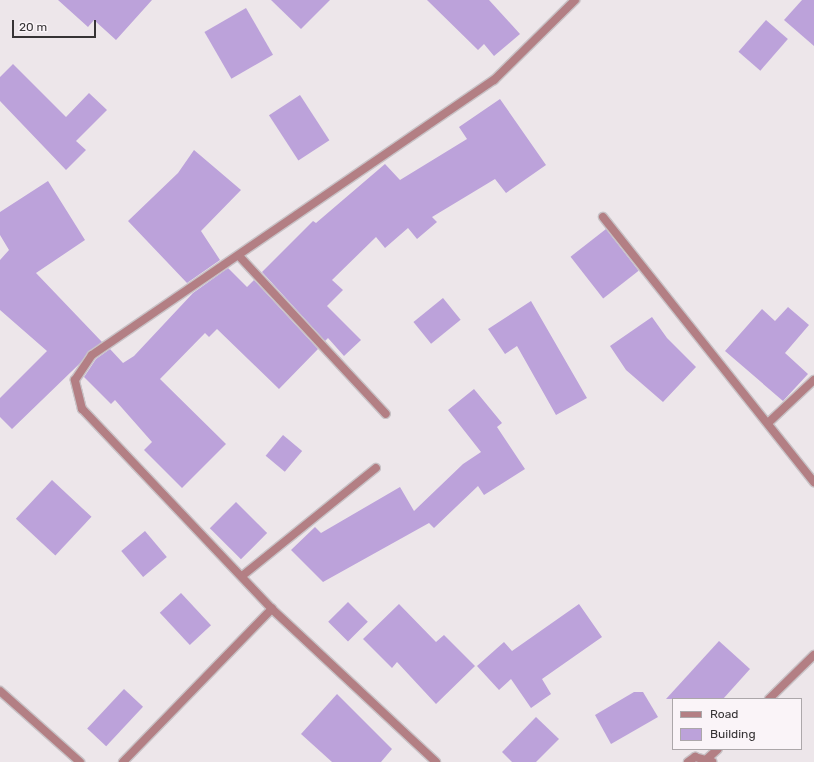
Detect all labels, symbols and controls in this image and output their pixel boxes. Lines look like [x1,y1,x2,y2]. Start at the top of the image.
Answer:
scale bar [14,12,98,38]
text: 20 m [19,20,47,34]
legend [672,698,802,750]
text: Road [710,707,738,721]
text: Building [710,727,756,741]

